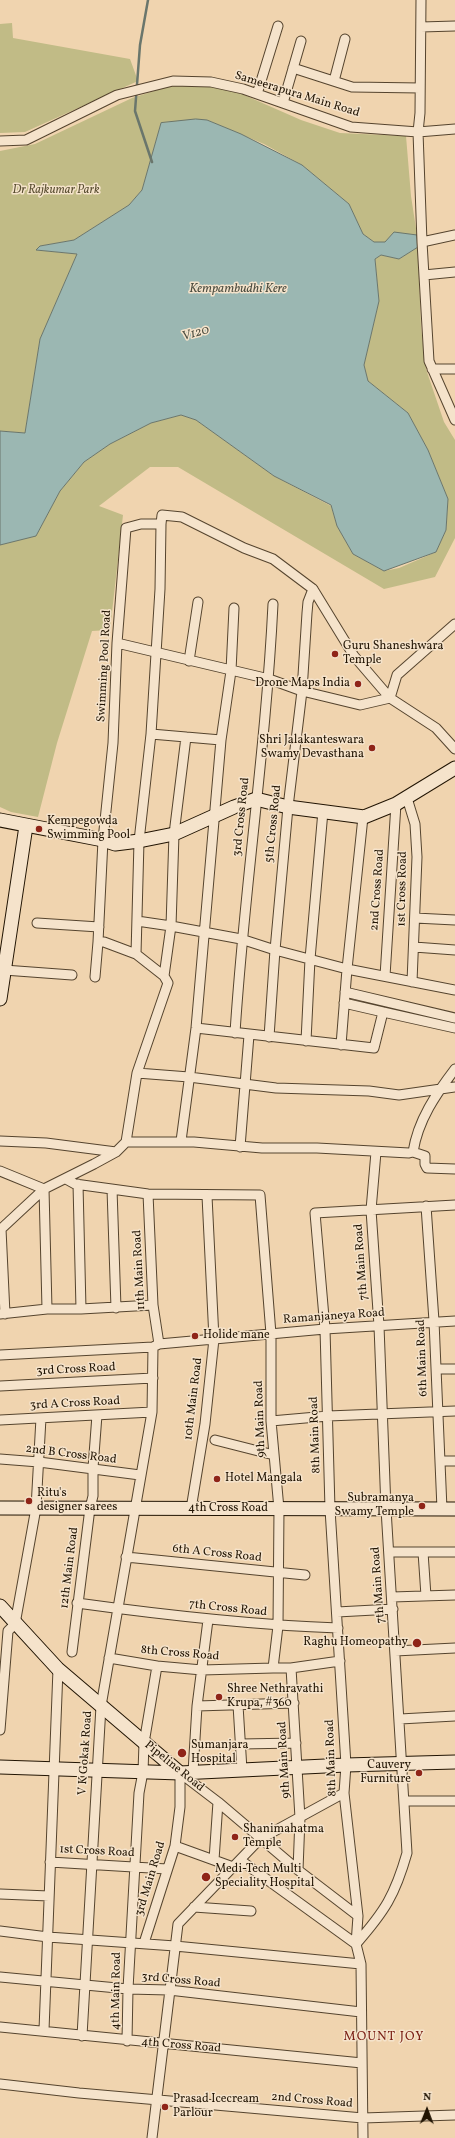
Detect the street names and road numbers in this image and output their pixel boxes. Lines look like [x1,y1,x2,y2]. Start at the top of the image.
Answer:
street label: Sameerapura Main Road [233,69,361,121]
street label: Swimming Pool Road [95,609,115,723]
street label: 3rd Cross Road [231,777,253,857]
street label: 5th Cross Road [263,784,285,864]
street label: 2nd Cross Road [368,849,388,931]
street label: 1st Cross Road [395,851,411,927]
street label: 7th Main Road [352,1223,372,1301]
street label: 11th Main Road [131,1229,149,1311]
street label: Ramanjaneya Road [283,1306,385,1328]
street label: 6th Main Road [414,1319,432,1397]
street label: 10th Main Road [182,1357,206,1441]
street label: 3rd Cross Road [36,1361,116,1379]
street label: 9th Main Road [252,1380,270,1458]
street label: 3rd A Cross Road [30,1394,120,1414]
street label: 8th Main Road [307,1396,325,1474]
street label: 2nd B Cross Road [25,1442,117,1468]
street label: 4th Cross Road [188,1502,268,1516]
street label: 12th Main Road [58,1526,82,1610]
street label: 6th A Cross Road [172,1542,262,1566]
street label: 7th Main Road [369,1546,389,1624]
street label: 7th Cross Road [188,1598,268,1620]
street label: 8th Cross Road [140,1643,220,1665]
street label: V K Gokak Road [76,1710,96,1796]
street label: 8th Main Road [323,1719,341,1797]
street label: 9th Main Road [276,1721,294,1799]
street label: Pipeline Road [141,1739,207,1795]
street label: 3rd Main Road [133,1840,169,1918]
street label: 1st Cross Road [59,1843,135,1861]
street label: 4th Main Road [109,1952,125,2030]
street label: 3rd Cross Road [141,1970,221,1992]
street label: 4th Cross Road [141,2035,221,2057]
street label: 2nd Cross Road [271,2090,353,2112]

